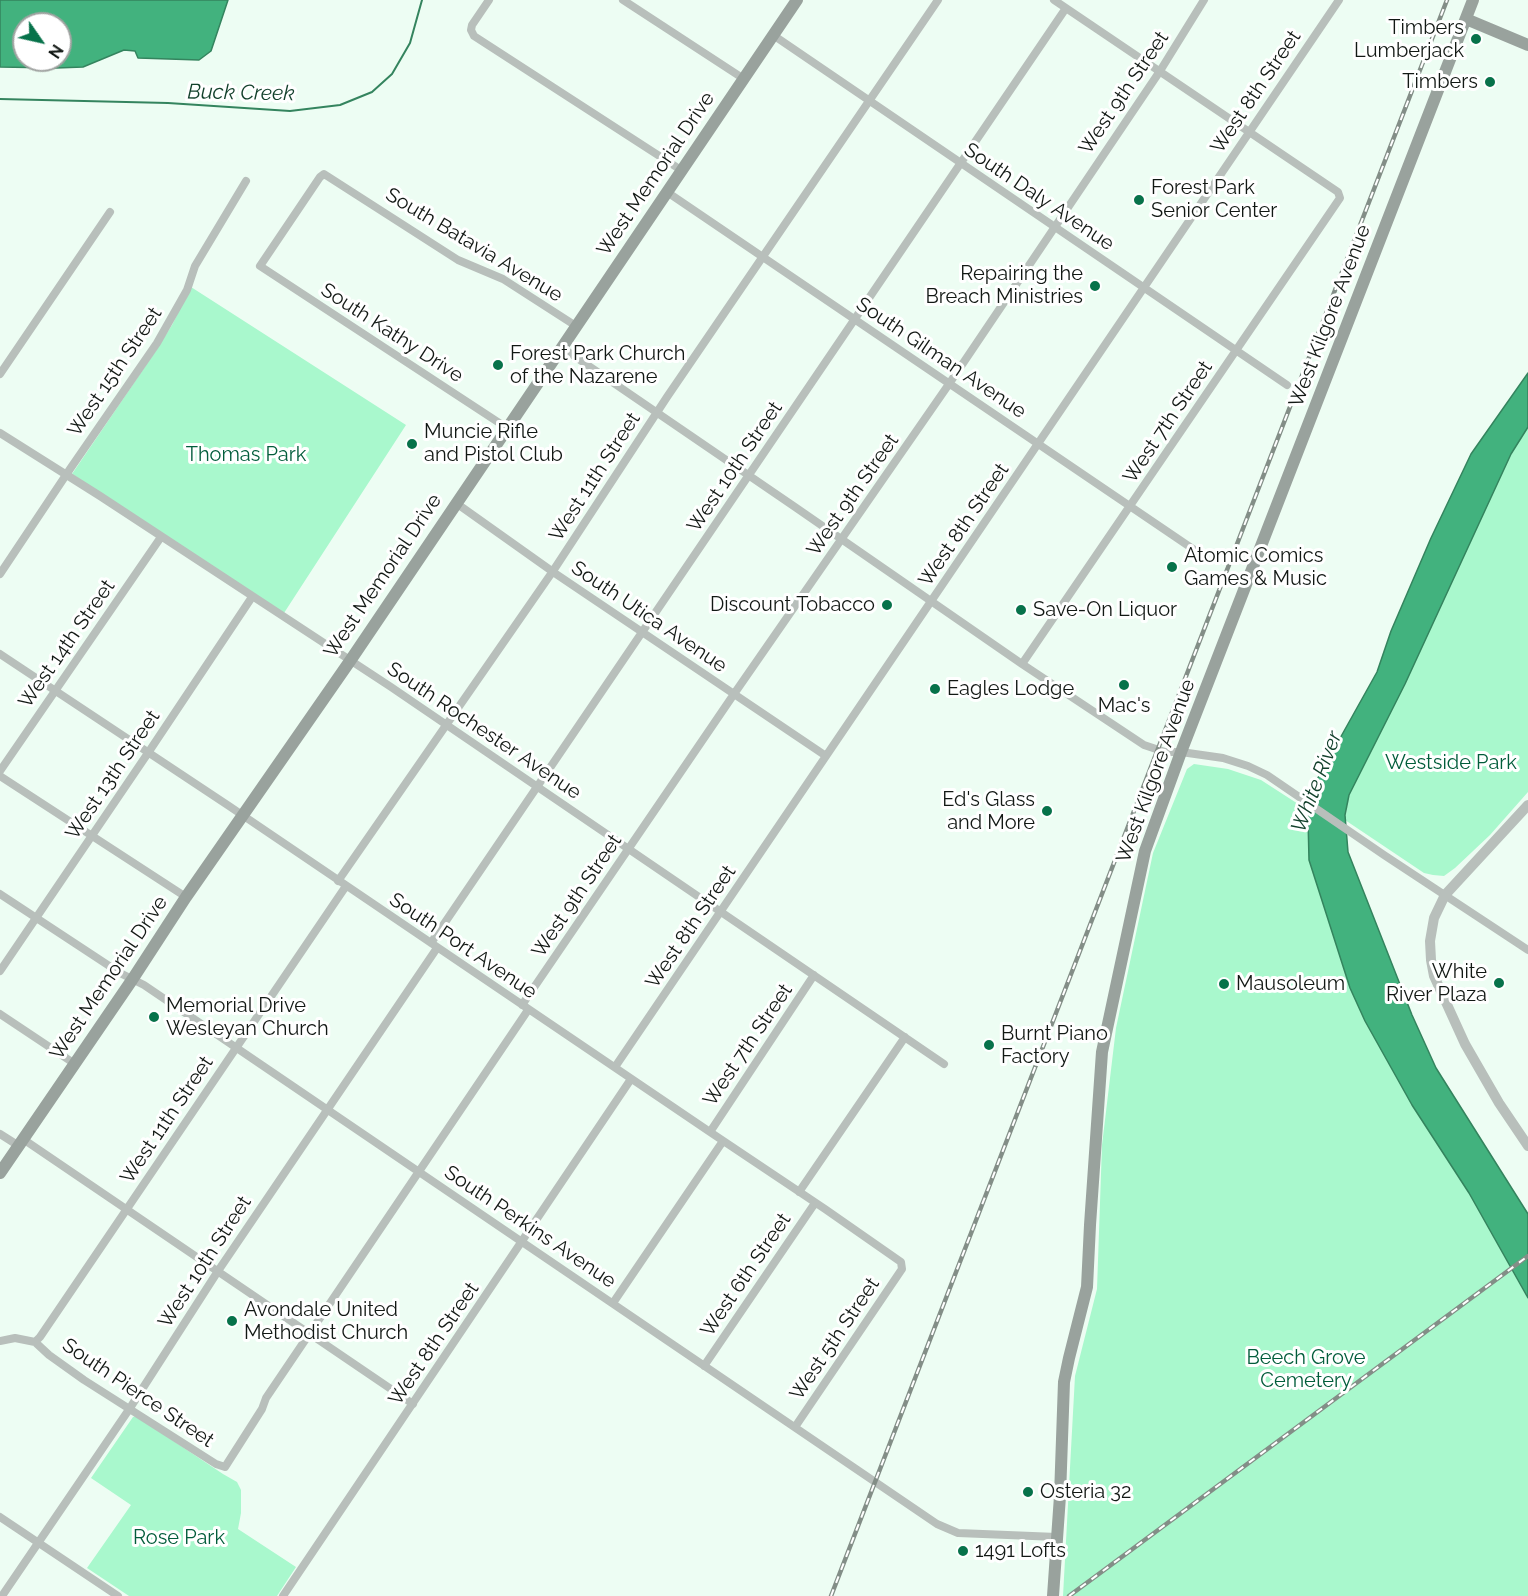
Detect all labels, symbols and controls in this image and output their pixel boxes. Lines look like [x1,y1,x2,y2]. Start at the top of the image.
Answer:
north arrow [12,12,72,72]
place label: Timbers Lumberjack [1354,16,1464,63]
street label: West 8th Street [1206,26,1306,158]
street label: West 9th Street [1074,27,1174,159]
marker: Timbers Lumberjack [1469,32,1483,46]
text: N [44,41,67,62]
place label: Timbers [1402,70,1478,94]
marker: Timbers [1483,75,1497,89]
water label: Buck Creek [187,79,295,107]
street label: West Memorial Drive [592,87,720,261]
street label: South Daly Avenue [959,138,1119,256]
place label: Forest Park Senior Center [1151,176,1277,223]
street label: South Batavia Avenue [381,183,567,307]
marker: Forest Park Senior Center [1132,193,1146,207]
street label: West Kilgore Avenue [1284,221,1376,411]
place label: Repairing the Breach Ministries [926,262,1083,309]
street label: South Kathy Drive [316,278,468,388]
marker: Repairing the Breach Ministries [1088,279,1102,293]
street label: South Gilman Avenue [852,292,1030,424]
street label: West 15th Street [63,303,167,441]
place label: Forest Park Church of the Nazarene [510,342,685,389]
street label: West 7th Street [1118,356,1218,488]
marker: Forest Park Church of the Nazarene [491,358,505,372]
street label: West 10th Street [682,397,788,537]
street label: West 11th Street [544,408,646,546]
place label: Muncie Rifle and Pistol Club [424,420,563,467]
street label: West 9th Street [802,429,904,561]
marker: Muncie Rifle and Pistol Club [405,437,419,451]
park label: Thomas Park [186,443,306,467]
street label: West 8th Street [914,459,1014,591]
street label: West Memorial Drive [319,489,447,663]
place label: Atomic Comics Games & Music [1184,544,1327,591]
street label: South Utica Avenue [567,556,731,678]
marker: Atomic Comics Games & Music [1165,560,1179,574]
street label: West 14th Street [14,575,120,713]
place label: Discount Tobacco [710,593,875,617]
marker: Discount Tobacco [880,598,894,612]
place label: Save-On Liquor [1033,598,1177,622]
marker: Save-On Liquor [1014,603,1028,617]
street label: South Rochester Avenue [383,657,585,805]
street label: West Kilgore Avenue [1112,676,1200,866]
place label: Eagles Lodge [947,677,1074,701]
marker: Mac's [1117,678,1131,692]
marker: Eagles Lodge [928,682,942,696]
place label: Mac's [1098,694,1150,718]
street label: West 13th Street [61,706,165,844]
water label: White River [1286,728,1348,836]
park label: Westside Park [1385,751,1517,775]
place label: Ed's Glass and More [942,788,1035,835]
marker: Ed's Glass and More [1040,804,1054,818]
street label: West 9th Street [527,830,627,962]
street label: West 8th Street [641,861,741,993]
street label: South Port Avenue [385,888,541,1004]
street label: West Memorial Drive [45,891,173,1065]
place label: White River Plaza [1386,960,1487,1007]
place label: Mausoleum [1236,972,1345,996]
marker: White River Plaza [1492,976,1506,990]
marker: Mausoleum [1217,977,1231,991]
street label: West 7th Street [698,979,798,1111]
place label: Memorial Drive Wesleyan Church [166,994,329,1041]
marker: Memorial Drive Wesleyan Church [147,1010,161,1024]
place label: Burnt Piano Factory [1001,1022,1108,1069]
marker: Burnt Piano Factory [982,1038,996,1052]
street label: West 11th Street [115,1052,219,1188]
street label: South Perkins Avenue [440,1161,620,1293]
street label: West 10th Street [153,1192,257,1332]
street label: West 6th Street [696,1209,796,1341]
street label: West 5th Street [785,1273,885,1405]
street label: West 8th Street [384,1278,484,1410]
place label: Avondale United Methodist Church [244,1298,408,1345]
marker: Avondale United Methodist Church [225,1314,239,1328]
street label: South Pierce Street [58,1333,218,1453]
park label: Beech Grove Cemetery [1246,1346,1366,1393]
place label: Osteria 32 [1040,1480,1131,1504]
marker: Osteria 32 [1021,1485,1035,1499]
park label: Rose Park [133,1526,225,1550]
place label: 1491 Lofts [975,1539,1066,1563]
marker: 1491 Lofts [956,1544,970,1558]

